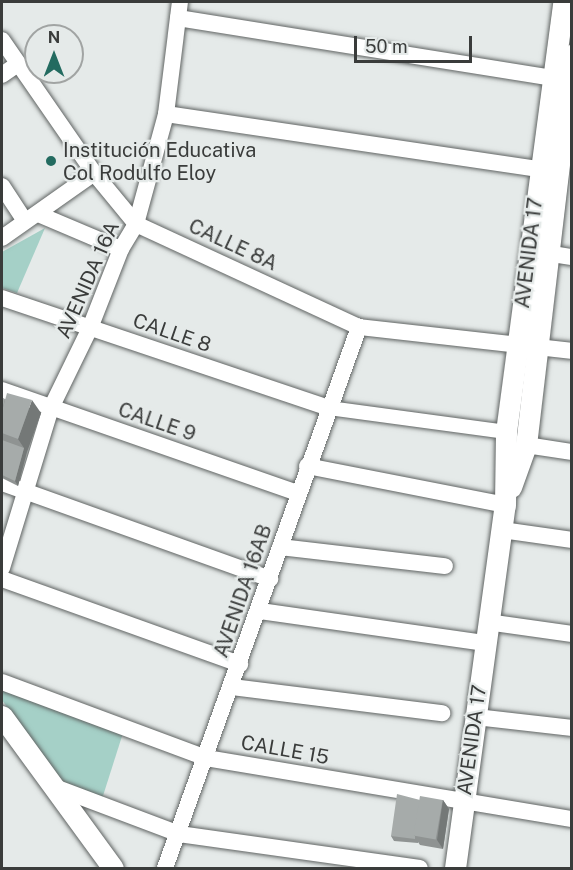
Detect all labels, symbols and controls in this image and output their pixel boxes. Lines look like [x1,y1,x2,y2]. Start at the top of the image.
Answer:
north arrow [24,24,84,84]
scale bar [357,24,476,62]
text: N [48,28,60,47]
text: 50 m [365,36,408,57]
place label: Institución Educativa Col Rodulfo Eloy [63,138,256,185]
marker: Institución Educativa Col Rodulfo Eloy [44,154,58,168]
street label: AVENIDA 17 [510,196,548,310]
street label: CALLE 8A [185,214,281,276]
street label: AVENIDA 16A [51,218,125,342]
street label: CALLE 8 [130,308,214,358]
street label: CALLE 9 [115,398,199,446]
street label: AVENIDA 16AB [209,521,277,661]
street label: AVENIDA 17 [452,683,492,797]
street label: CALLE 15 [239,730,331,770]

